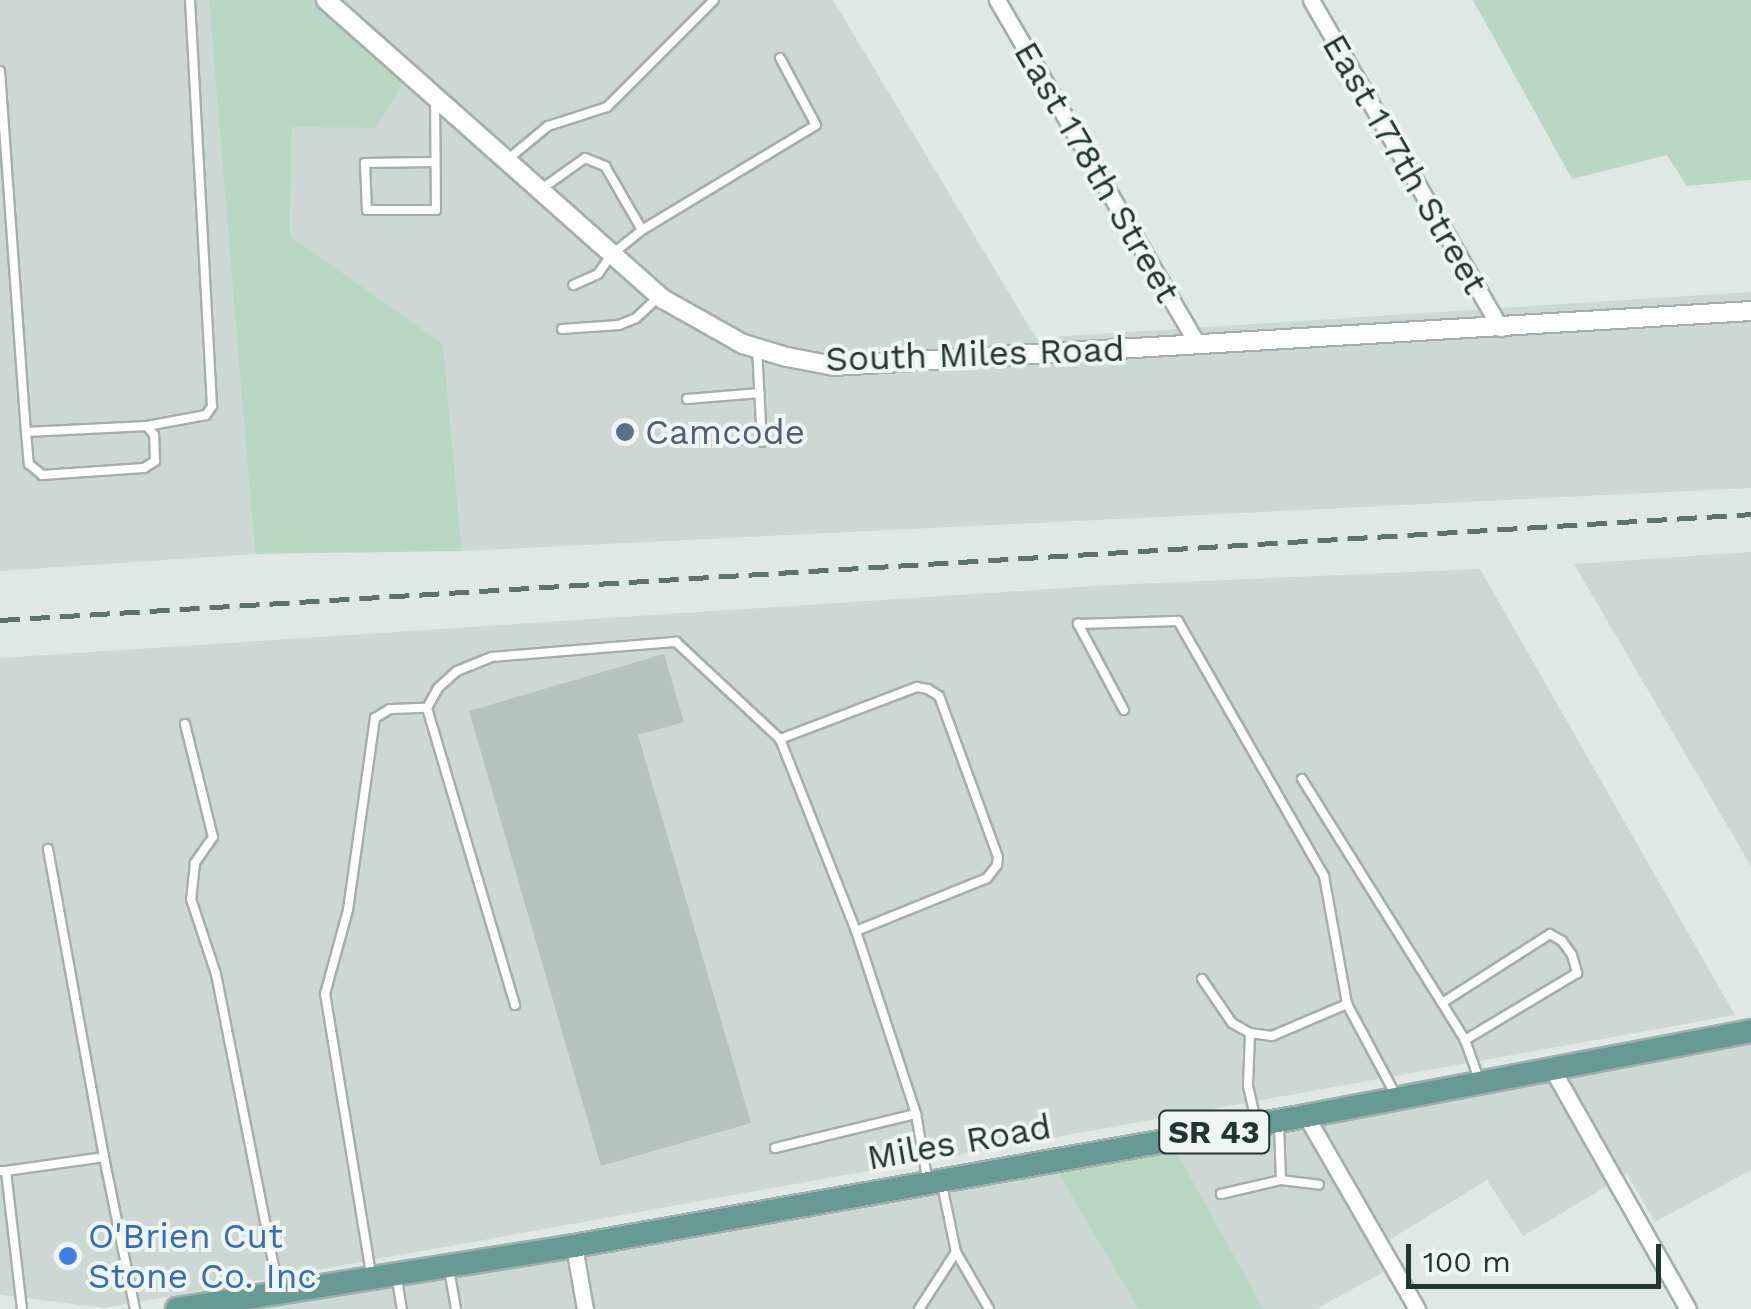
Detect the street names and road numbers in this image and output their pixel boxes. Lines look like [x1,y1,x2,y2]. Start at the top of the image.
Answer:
street label: East 177th Street [1313,26,1497,302]
street label: East 178th Street [1005,34,1189,310]
street label: South Miles Road [825,328,1125,380]
street label: Miles Road [864,1105,1054,1179]
road number: SR 43 [1156,1105,1272,1159]

